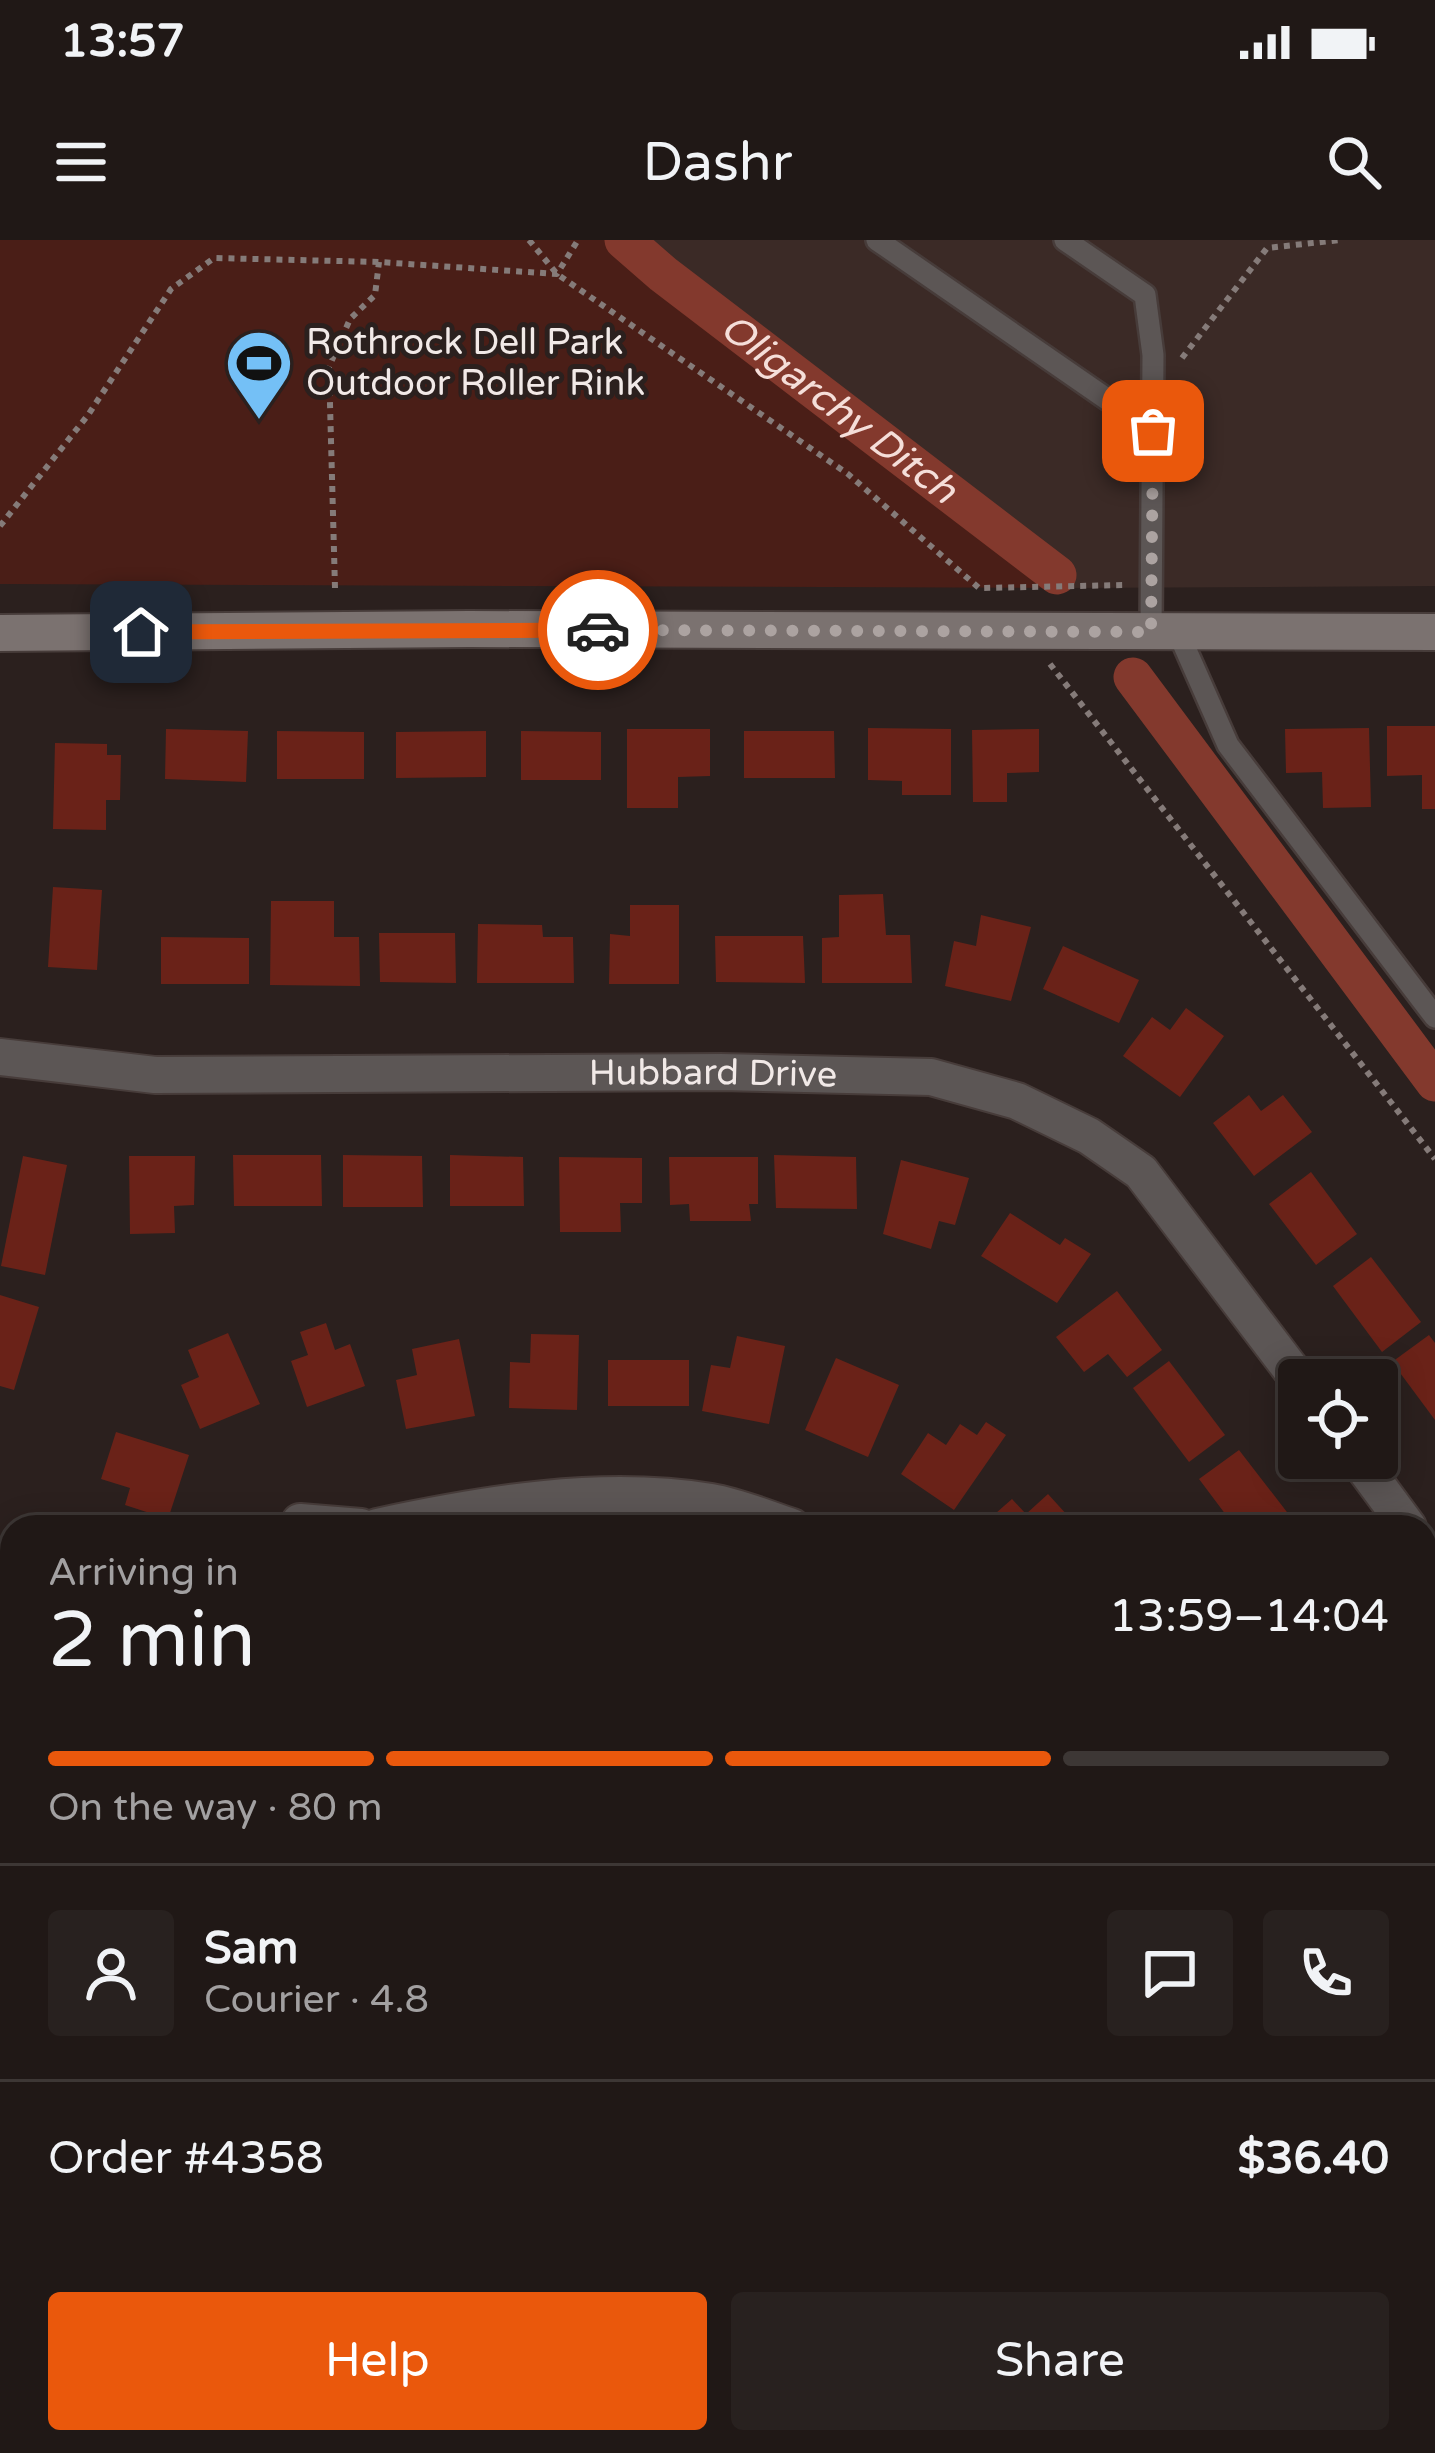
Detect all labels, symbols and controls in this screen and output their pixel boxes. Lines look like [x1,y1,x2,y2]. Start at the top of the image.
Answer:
text: 13:57 [60,15,185,69]
icon: menu [48,129,114,195]
icon: search [1321,129,1387,195]
text: Dashr [643,130,792,195]
water label: Oligarchy Ditch [711,303,967,514]
place label: Rothrock Dell Park Outdoor Roller Rink [306,321,645,405]
sports icon: Rothrock Dell Park Outdoor Roller Rink [224,328,294,422]
pin [1102,380,1204,482]
icon: bag [1120,398,1186,464]
courier [538,570,658,690]
pin [90,581,192,683]
icon: car [565,597,631,663]
icon: home [108,599,174,665]
street label: Hubbard Drive [589,1050,838,1096]
map controls [1278,1359,1398,1479]
button: locate [1278,1359,1398,1479]
text: Arriving in [48,1549,239,1596]
text: 13:59–14:04 [1109,1590,1389,1644]
text: 2 min [48,1594,256,1688]
text: On the way · 80 m [48,1784,383,1831]
button: person [48,1910,174,2036]
button: chat [1107,1910,1233,2036]
button: phone [1263,1910,1389,2036]
text: Sam [204,1922,298,1976]
text: Courier · 4.8 [204,1976,429,2023]
text: Order #4358 [48,2132,324,2186]
text: $36.40 [1237,2132,1389,2186]
button: Help [48,2292,707,2430]
button: Share [731,2292,1389,2430]

